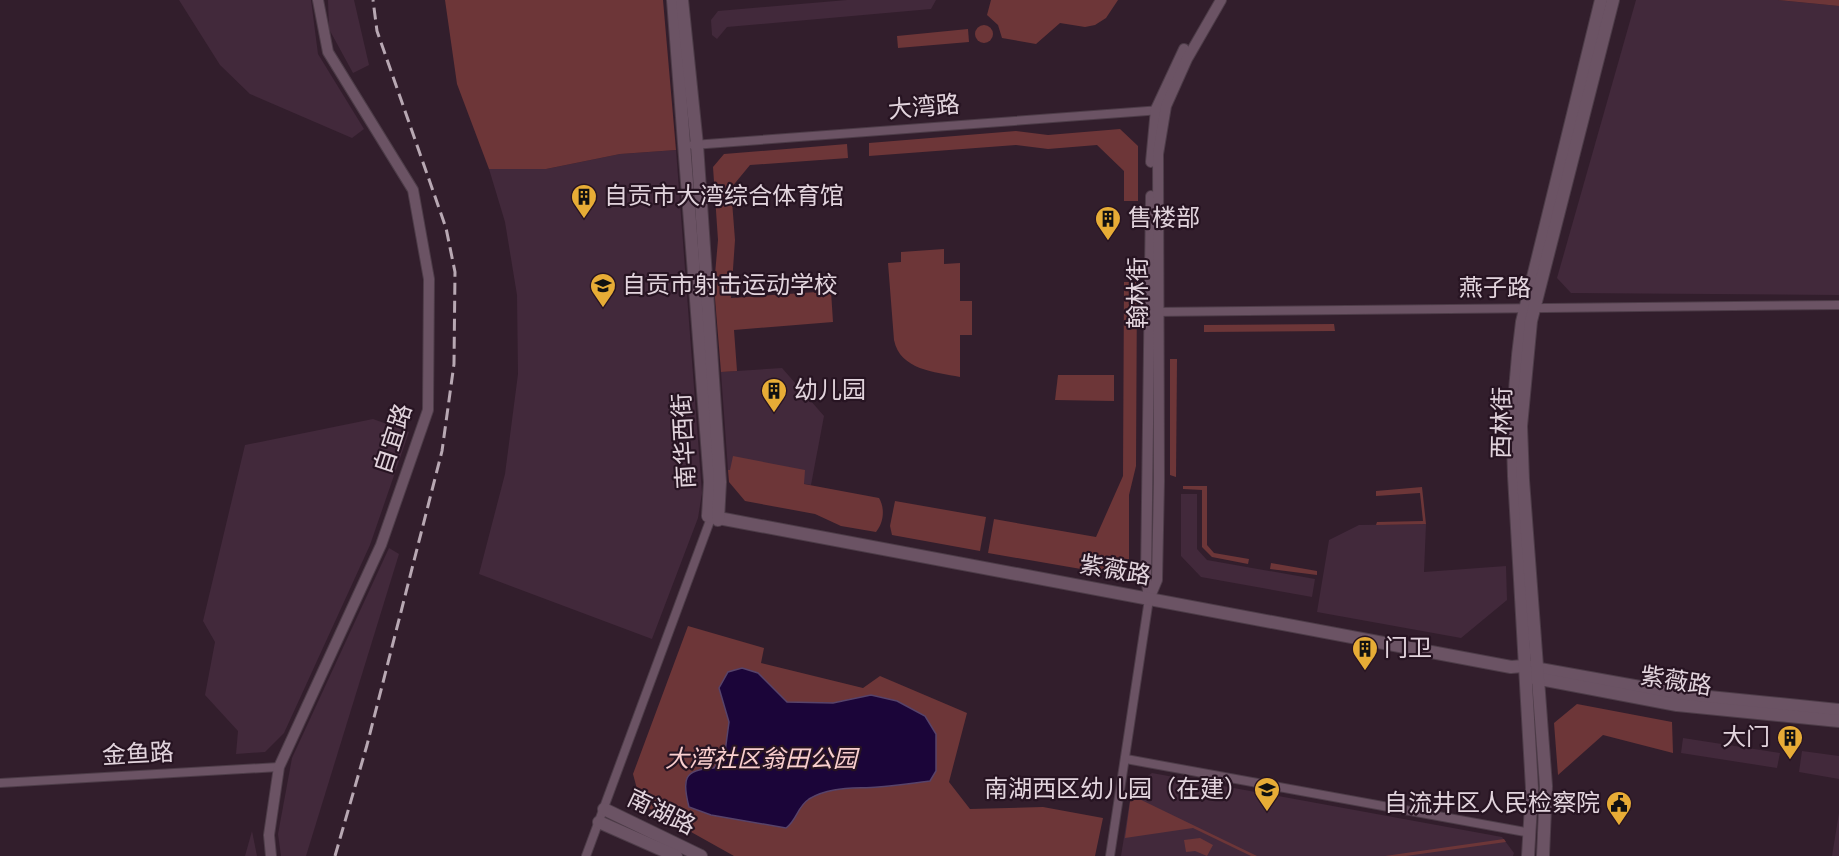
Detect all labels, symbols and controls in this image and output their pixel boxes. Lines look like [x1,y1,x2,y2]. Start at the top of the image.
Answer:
street label: 大湾路 [887,87,961,129]
place label: 自贡市大湾综合体育馆 [604,179,844,215]
building icon: 自贡市大湾综合体育馆 [569,182,599,220]
place label: 售楼部 [1128,201,1200,237]
building icon: 售楼部 [1093,204,1123,242]
street label: 翰林街 [1121,257,1157,329]
place label: 自贡市射击运动学校 [622,268,838,304]
school or university icon: 自贡市射击运动学校 [588,271,618,309]
street label: 燕子路 [1459,271,1531,307]
place label: 幼儿园 [794,373,866,409]
building icon: 幼儿园 [759,376,789,414]
street label: 西林街 [1484,387,1522,459]
street label: 南华西街 [665,392,705,490]
street label: 自宜路 [366,399,422,479]
street label: 紫薇路 [1076,547,1154,595]
place label: 门卫 [1384,631,1432,667]
building icon: 门卫 [1350,634,1380,672]
street label: 紫薇路 [1638,659,1714,705]
place label: 大门 [1722,720,1770,756]
building icon: 大门 [1775,723,1805,761]
street label: 金鱼路 [101,735,175,775]
park label: 大湾社区翁田公园 [665,742,860,778]
place label: 南湖西区幼儿园（在建） [984,772,1248,808]
school or university icon: 南湖西区幼儿园（在建） [1252,775,1282,813]
street label: 南湖路 [621,781,701,845]
place label: 自流井区人民检察院 [1384,786,1600,822]
public building icon: 自流井区人民检察院 [1604,789,1634,827]

